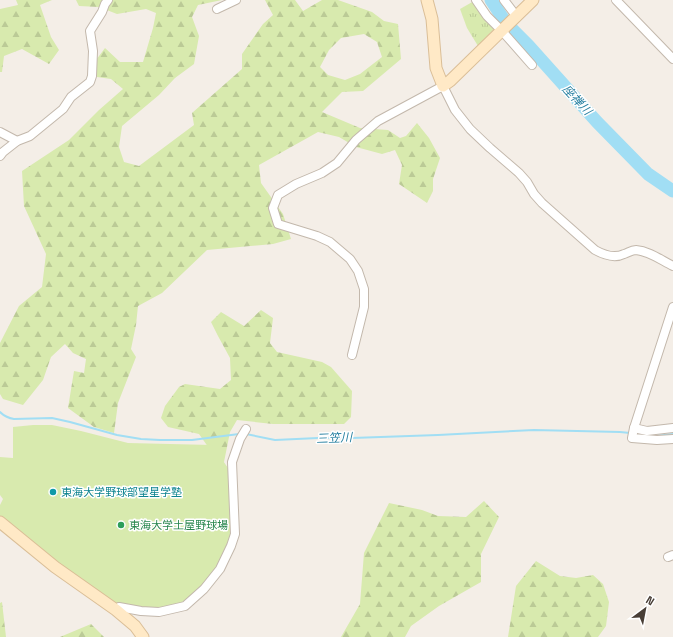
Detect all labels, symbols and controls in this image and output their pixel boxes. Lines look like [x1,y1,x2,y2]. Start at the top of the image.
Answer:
water label: 座禅川 [559,81,596,120]
water label: 三笠川 [316,429,354,447]
place label: 東海大学野球部望星学塾 [61,485,182,499]
marker: 東海大学野球部望星学塾 [48,487,58,497]
place label: 東海大学土屋野球場 [129,518,228,532]
marker: 東海大学土屋野球場 [116,520,126,530]
north arrow [625,589,665,629]
text: N [643,593,657,608]

